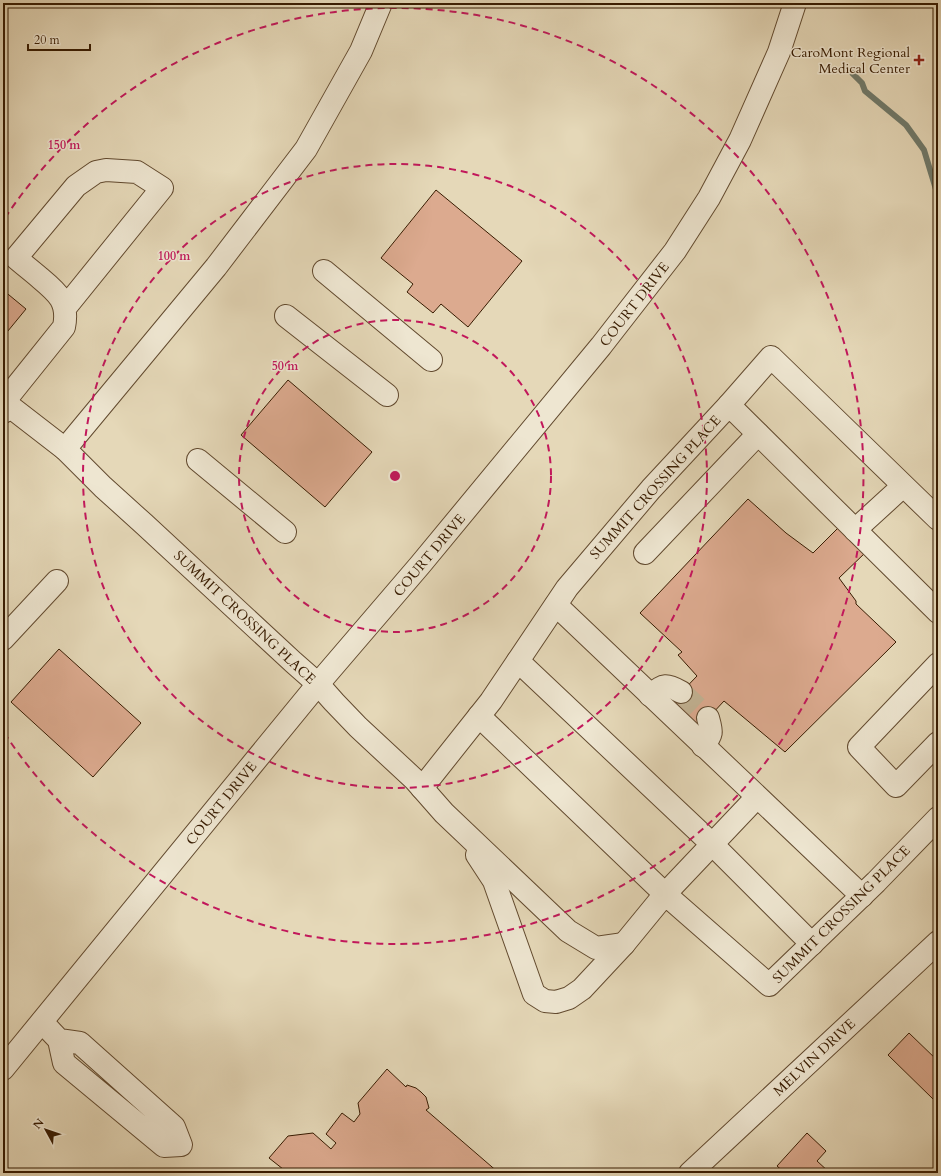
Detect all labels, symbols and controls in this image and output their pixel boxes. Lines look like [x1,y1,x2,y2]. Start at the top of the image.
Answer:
scale bar [28,26,90,52]
text: 20 m [34,32,61,48]
place label: CaroMont Regional Medical Center [791,43,911,78]
marker: CaroMont Regional Medical Center [913,54,925,66]
text: 150 m [48,137,81,153]
text: 100 m [158,248,191,264]
street label: COURT DRIVE [595,258,674,351]
text: 50 m [272,358,299,374]
street label: SUMMIT CROSSING PLACE [585,411,725,563]
centre of rings [388,469,402,483]
street label: COURT DRIVE [389,510,470,601]
street label: SUMMIT CROSSING PLACE [170,546,320,689]
street label: COURT DRIVE [182,757,261,849]
street label: SUMMIT CROSSING PLACE [768,841,915,987]
street label: MELVIN DRIVE [769,1014,860,1100]
north arrow [26,1110,66,1150]
text: N [30,1115,48,1132]

